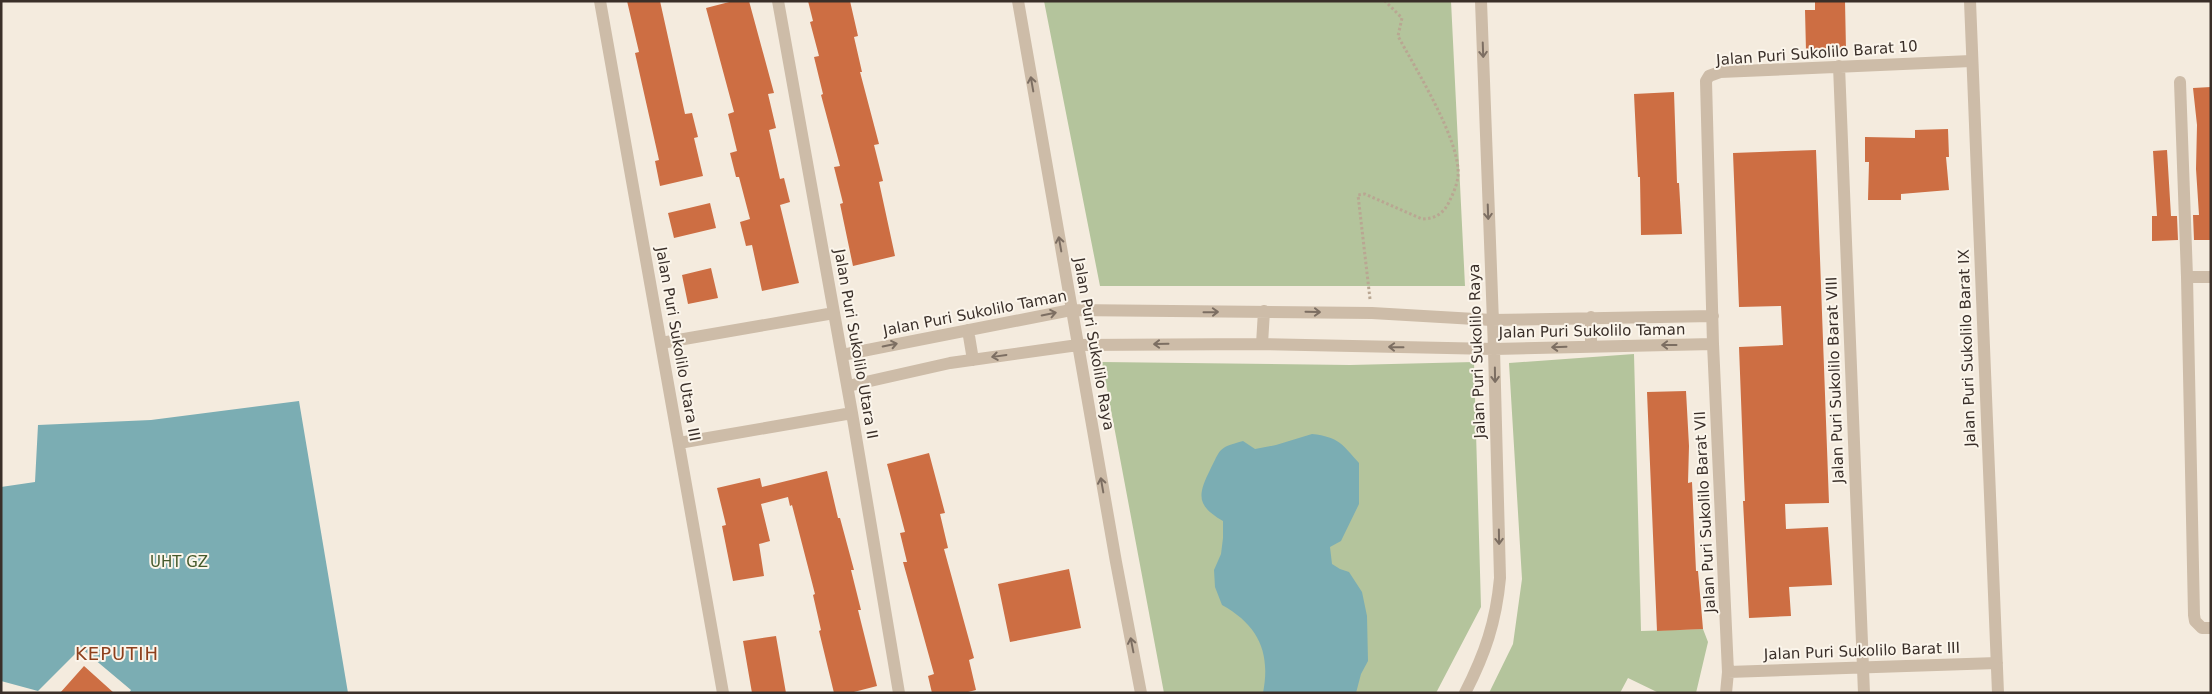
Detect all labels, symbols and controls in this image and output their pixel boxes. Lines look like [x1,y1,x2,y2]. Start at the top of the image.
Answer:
street label: Jalan Puri Sukolilo Barat 10 [1715,37,1918,69]
one-way arrow [1478,42,1487,58]
one-way arrow [1027,77,1037,93]
one-way arrow [1484,204,1493,220]
one-way arrow [1054,237,1064,253]
street label: Jalan Puri Sukolilo Utara III [652,244,704,443]
street label: Jalan Puri Sukolilo Utara II [830,247,882,440]
street label: Jalan Puri Sukolilo Barat IX [1955,249,1979,448]
street label: Jalan Puri Sukolilo Raya [1070,255,1118,432]
street label: Jalan Puri Sukolilo Raya [1465,263,1489,440]
street label: Jalan Puri Sukolilo Barat VIII [1822,277,1848,484]
street label: Jalan Puri Sukolilo Taman [881,286,1068,340]
one-way arrow [1203,307,1219,317]
one-way arrow [1304,307,1321,317]
one-way arrow [1041,308,1057,318]
street label: Jalan Puri Sukolilo Taman [1498,320,1685,342]
one-way arrow [1153,339,1169,349]
one-way arrow [881,340,897,349]
one-way arrow [1661,340,1678,350]
one-way arrow [1388,342,1404,352]
one-way arrow [1551,342,1567,352]
one-way arrow [991,352,1007,362]
one-way arrow [1490,366,1500,382]
street label: Jalan Puri Sukolilo Barat VII [1691,411,1719,614]
one-way arrow [1097,478,1107,494]
one-way arrow [1494,528,1504,545]
park label: UHT GZ [150,553,208,571]
one-way arrow [1127,637,1136,653]
street label: Jalan Puri Sukolilo Barat III [1763,639,1960,663]
district label: KEPUTIH [75,643,159,664]

